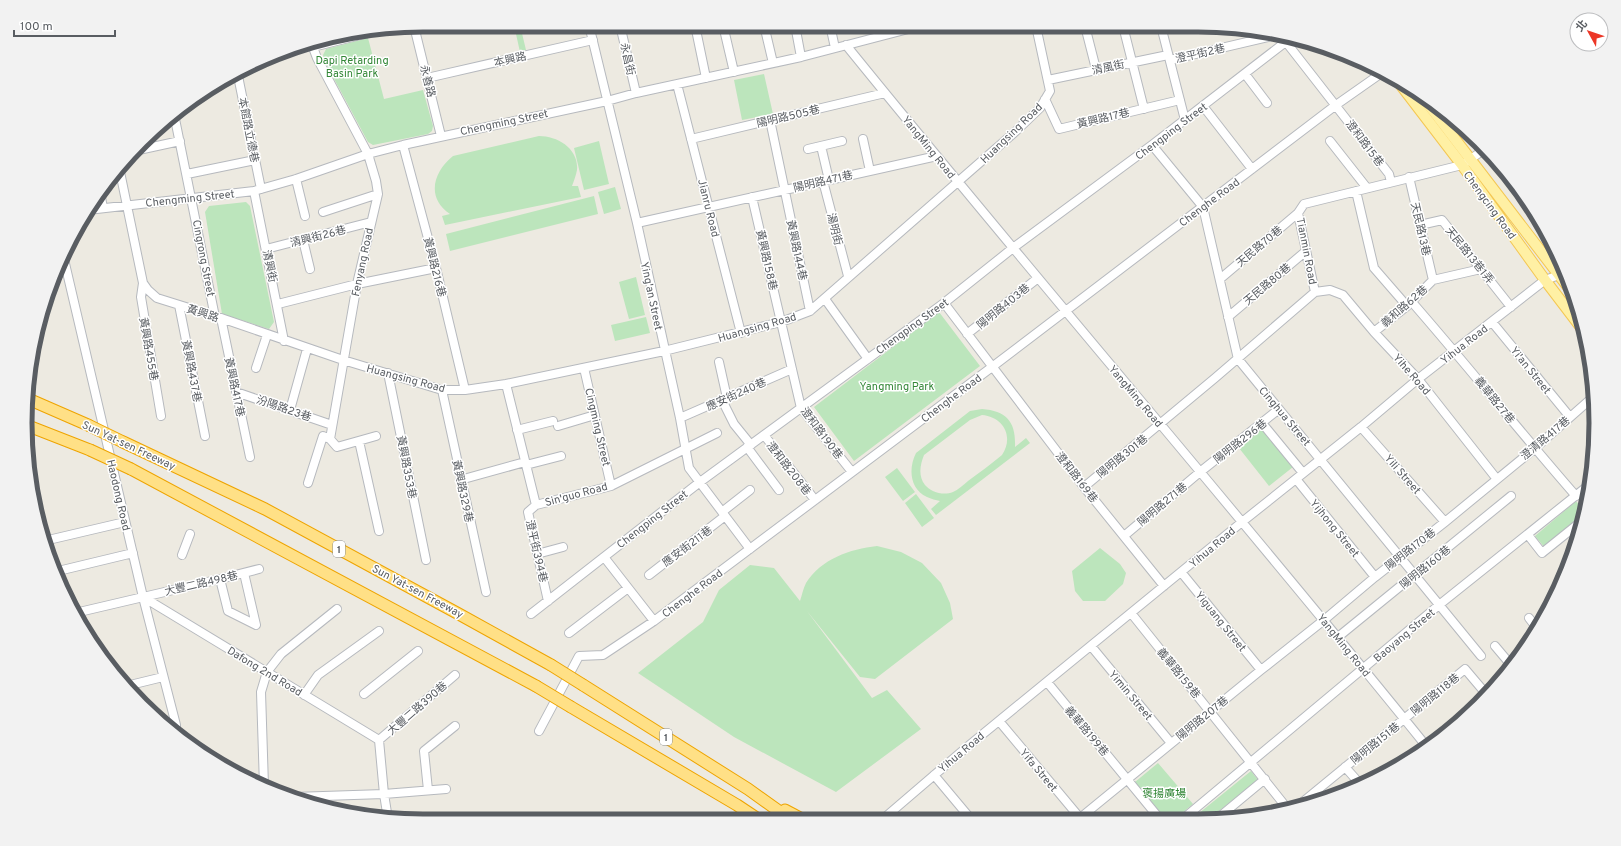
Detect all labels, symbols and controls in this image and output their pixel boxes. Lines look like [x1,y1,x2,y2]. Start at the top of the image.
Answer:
scale bar [14,12,115,38]
north arrow [1569,12,1609,52]
text: 北 [1573,18,1591,35]
text: 100 m [20,19,53,35]
street label: 澄平街2巷 [1174,41,1227,67]
street label: 永昌街 [616,42,638,77]
street label: 本興路 [493,49,528,71]
park label: Dapi Retarding Basin Park [315,54,389,81]
street label: 清風街 [1091,58,1126,78]
street label: 永善路 [416,64,438,99]
street label: 本館路立德巷 [235,96,261,164]
street label: Chengping Street [1133,100,1210,163]
street label: Huangsing Road [978,101,1046,167]
street label: 陽明路505巷 [755,103,821,131]
street label: 黃興路17巷 [1075,106,1131,132]
street label: Chengming Street [459,107,550,139]
street label: YangMing Road [899,113,958,182]
street label: 澄和路15巷 [1342,117,1386,170]
street label: 陽明路471巷 [792,168,854,196]
street label: Chengcing Road [1460,169,1519,242]
street label: Chenghe Road [1176,175,1243,230]
street label: Jianru Road [694,178,722,239]
street label: Chengming Street [145,187,235,211]
street label: 天民路13巷 [1407,201,1433,257]
street label: 湯明街 [823,212,845,247]
street label: Tianmin Road [1293,217,1319,286]
street label: Cingrong Street [189,219,217,298]
street label: 黃興路144巷 [783,219,809,282]
street label: 清興街26巷 [289,223,348,251]
street label: 天民路70巷 [1234,223,1286,270]
street label: 天民路13巷1弄 [1442,224,1497,287]
street label: Fenyang Road [349,227,377,298]
street label: 黃興路158巷 [752,229,780,292]
street label: 黃興路216巷 [420,236,448,299]
street label: 清興街 [259,249,279,284]
street label: Ying'an Street [637,261,665,332]
street label: 天民路80巷 [1241,261,1294,309]
street label: 陽明路403巷 [974,281,1033,333]
street label: 義和路62巷 [1378,283,1431,331]
street label: Chengping Street [873,296,952,358]
street label: 黃興路 [185,302,221,326]
street label: Huangsing Road [716,310,798,346]
street label: 黃興路455巷 [136,316,161,382]
street label: Yihua Road [1438,322,1491,368]
street label: 黃興路437巷 [178,339,204,403]
street label: Yi'an Street [1507,344,1554,397]
street label: Yihe Road [1390,351,1433,398]
street label: 黃興路417巷 [221,356,247,418]
street label: Huangsing Road [365,362,447,396]
street label: YangMing Road [1105,363,1165,431]
street label: Chenghe Road [918,371,985,426]
street label: 義華路27巷 [1471,374,1517,427]
street label: 應安街240巷 [704,375,769,414]
park label: Yangming Park [860,380,935,394]
street label: Cinghua Street [1255,384,1313,449]
street label: Cingming Street [581,387,613,468]
street label: 汾陽路23巷 [254,393,313,425]
street label: 澄和路190巷 [797,405,845,462]
street label: 澄清路417巷 [1518,414,1573,464]
street label: 陽明路296巷 [1211,417,1270,467]
street label: Sun Yat-sen Freeway [80,418,178,474]
street label: 陽明路301巷 [1094,432,1151,482]
street label: 黃興路353巷 [393,434,419,500]
street label: 澄和路208巷 [763,439,814,498]
street label: 澄和路169巷 [1052,449,1100,506]
street label: Yili Street [1381,452,1423,498]
street label: Haodong Road [103,458,133,532]
street label: 黃興路329巷 [449,459,475,524]
street label: Sin'guo Road [543,480,609,510]
street label: 陽明路271巷 [1135,480,1190,530]
street label: Chengping Street [614,488,691,552]
street label: Yijhong Street [1306,497,1362,561]
street label: 澄平街394巷 [522,519,550,584]
street label: 應安街211巷 [660,523,715,570]
street label: Yihua Road [1187,524,1239,571]
street label: 陽明路170巷 [1382,526,1439,574]
road number: 1 [333,541,345,557]
street label: 陽明路160巷 [1397,543,1454,593]
street label: Sun Yat-sen Freeway [369,562,466,622]
street label: Chenghe Road [659,566,726,621]
street label: 大豐二路498巷 [163,569,239,599]
street label: Yiguang Street [1192,589,1249,655]
street label: Baoyang Street [1371,606,1438,666]
street label: YangMing Road [1314,611,1373,680]
street label: Dafong 2nd Road [224,644,305,700]
street label: 義華路159巷 [1153,645,1203,702]
street label: Yimin Street [1105,668,1155,724]
street label: 陽明路118巷 [1408,671,1463,719]
street label: 大豐二路390巷 [385,679,451,739]
street label: 陽明路207巷 [1174,693,1232,744]
street label: 義華路199巷 [1061,704,1111,760]
street label: 陽明路151巷 [1348,720,1403,768]
road number: 1 [660,729,672,745]
street label: Yihua Road [936,729,988,776]
street label: Yifa Street [1016,746,1060,795]
park label: 褒揚廣場 [1142,787,1186,801]

